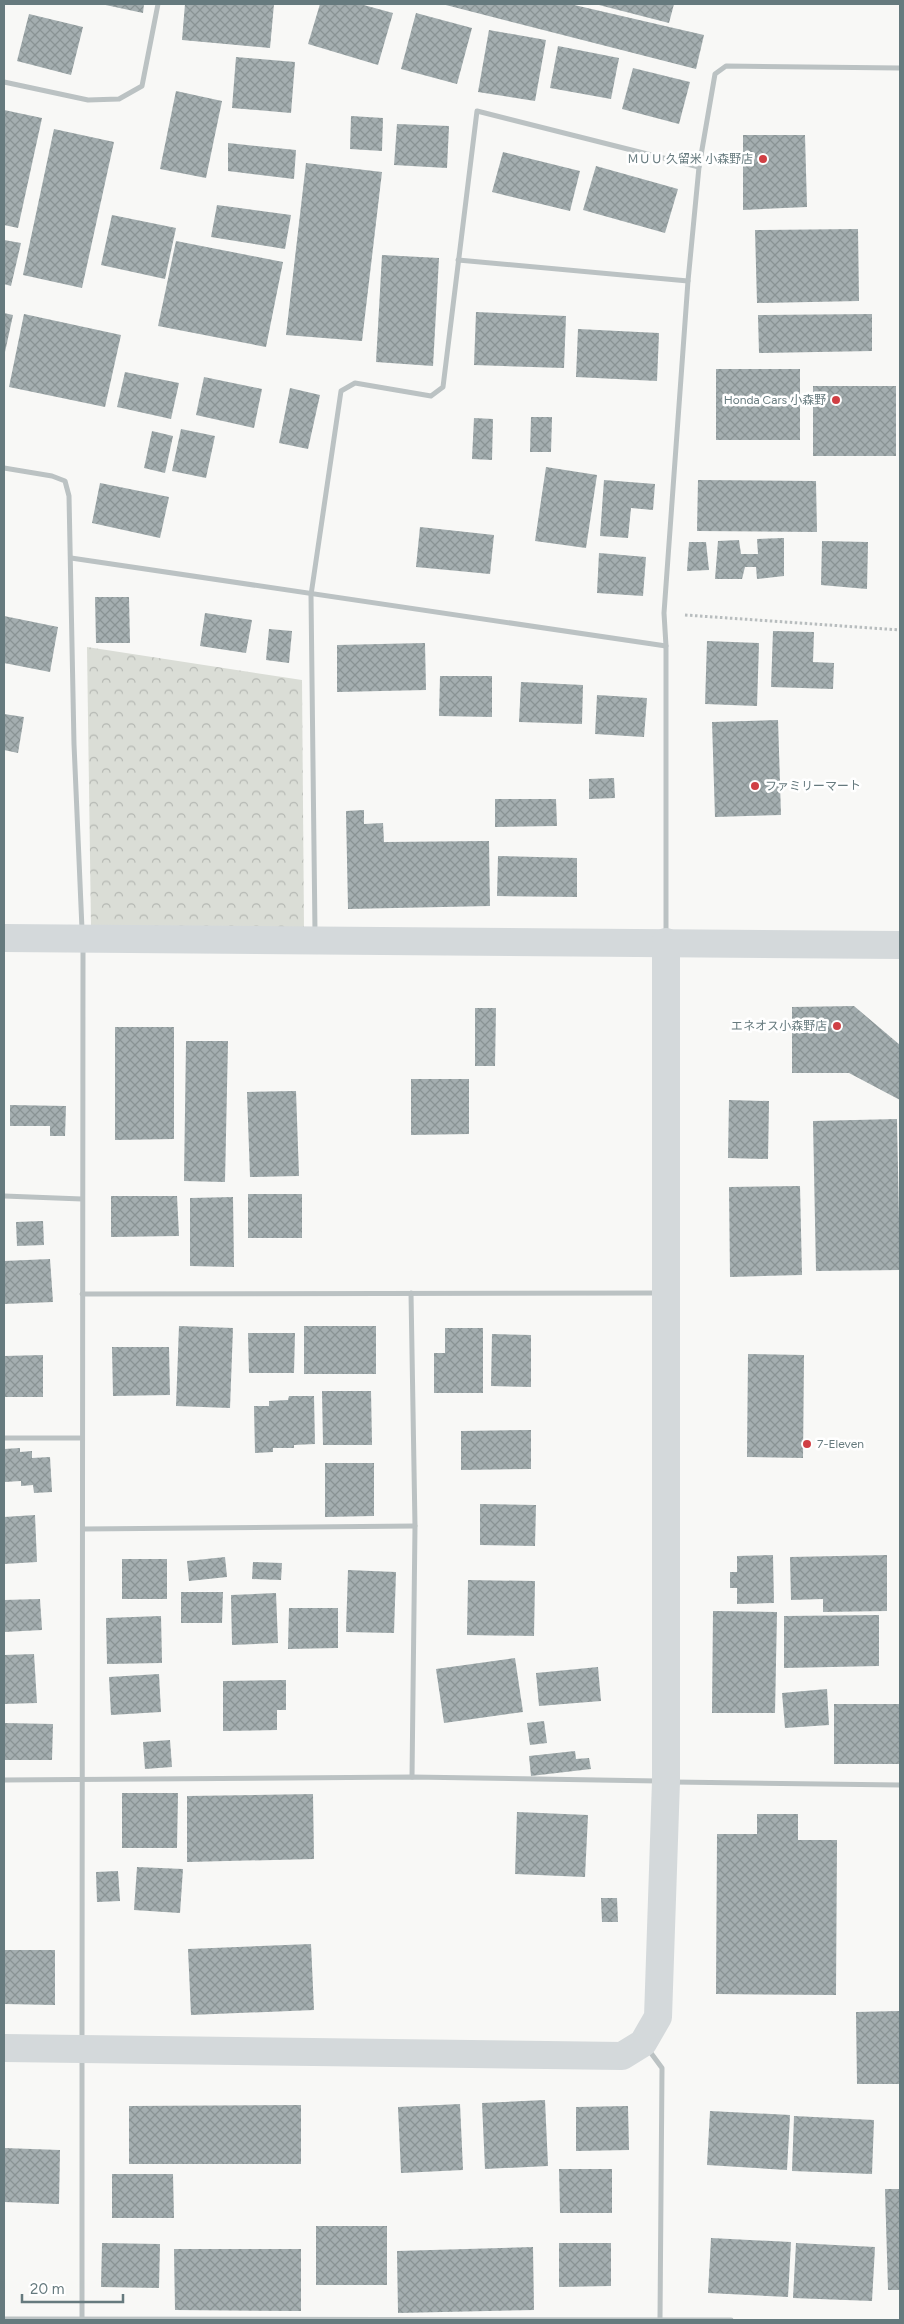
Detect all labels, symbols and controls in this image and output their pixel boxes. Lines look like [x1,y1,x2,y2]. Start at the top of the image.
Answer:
place label: ＭＵＵ 久留米 小森野店 [627,152,753,166]
marker: ＭＵＵ 久留米 小森野店 [757,153,769,165]
place label: Honda Cars 小森野 [724,393,826,407]
marker: Honda Cars 小森野 [830,394,842,406]
place label: ファミリーマート [765,779,861,793]
marker: ファミリーマート [749,780,761,792]
place label: エネオス小森野店 [731,1019,827,1033]
marker: エネオス小森野店 [831,1020,843,1032]
place label: 7-Eleven [817,1437,864,1451]
marker: 7-Eleven [801,1438,813,1450]
scale bar [22,2272,124,2304]
text: 20 m [30,2280,64,2298]

